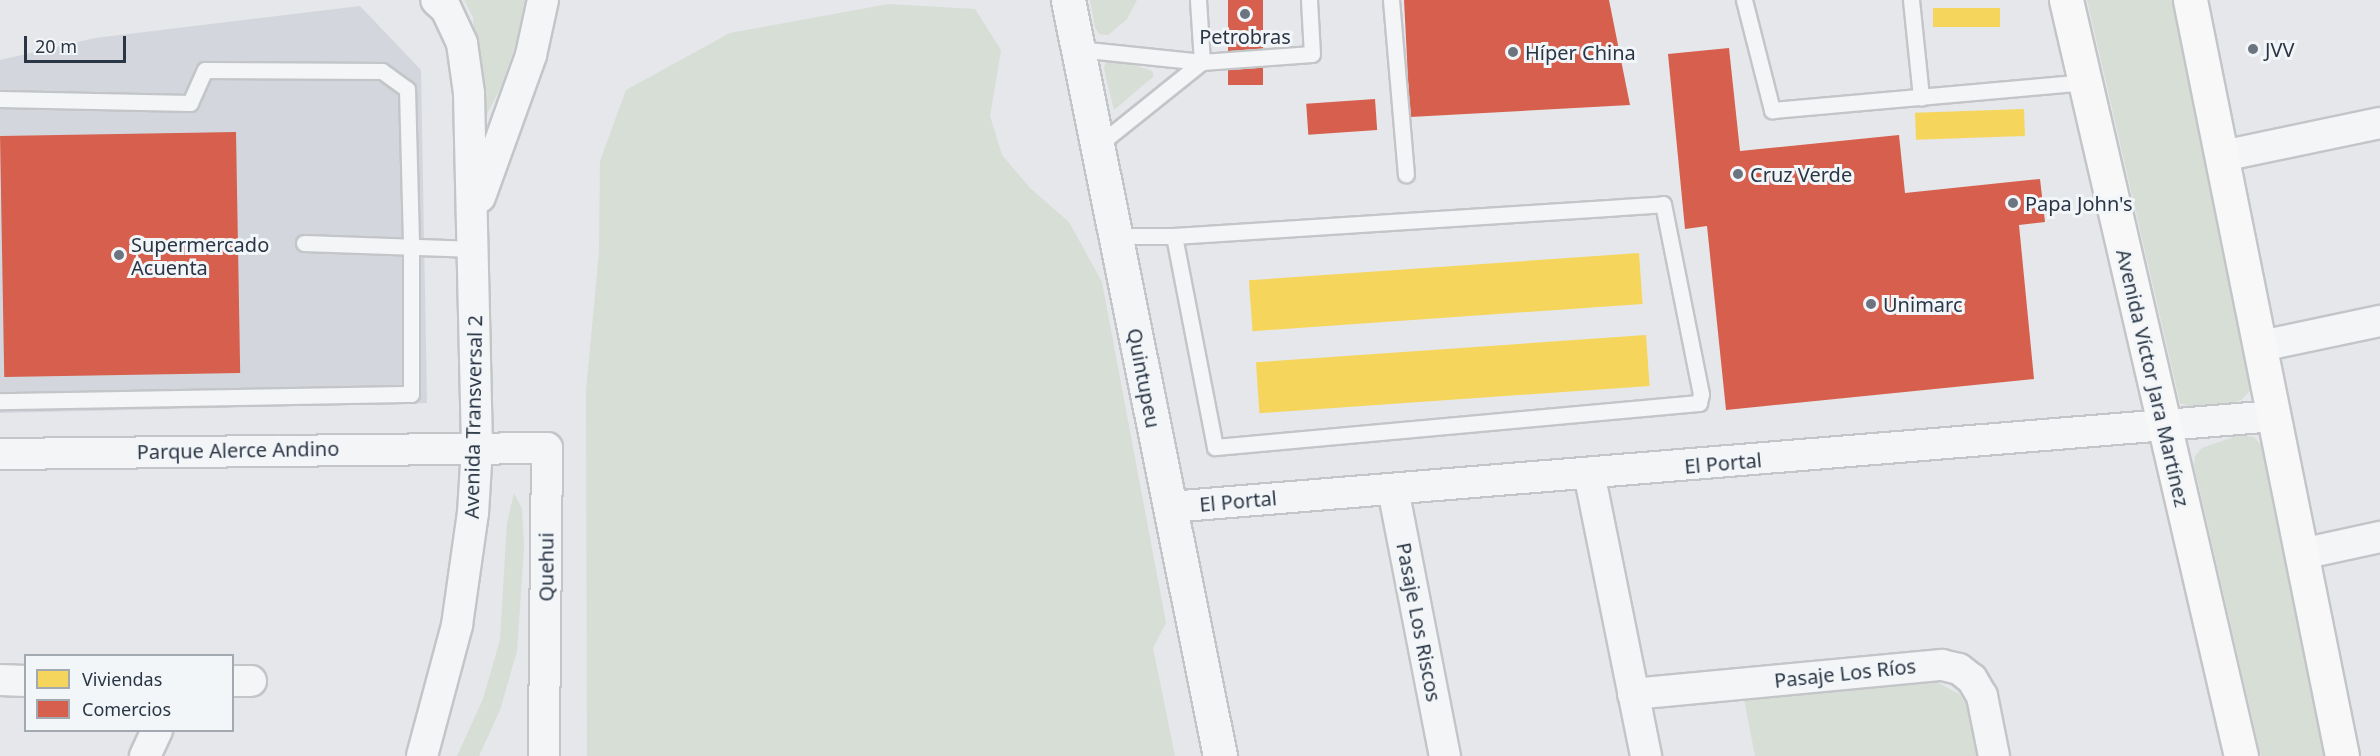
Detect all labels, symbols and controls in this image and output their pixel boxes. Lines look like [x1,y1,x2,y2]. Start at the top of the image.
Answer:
marker: Petrobras [1238,7,1252,21]
scale bar [27,24,129,62]
place label: Petrobras [1199,24,1291,48]
text: 20 m [35,34,77,58]
place label: JVV [2265,37,2294,61]
place label: Híper China [1525,40,1636,64]
marker: JVV [2246,42,2260,56]
marker: Híper China [1506,45,1520,59]
place label: Cruz Verde [1750,162,1852,186]
marker: Cruz Verde [1731,167,1745,181]
place label: Papa John's [2025,191,2133,215]
marker: Papa John's [2006,196,2020,210]
place label: Supermercado Acuenta [131,232,269,279]
street label: Avenida Víctor Jara Martínez [2112,247,2194,509]
marker: Supermercado Acuenta [112,248,126,262]
place label: Unimarc [1883,292,1963,316]
marker: Unimarc [1864,297,1878,311]
street label: Avenida Transversal 2 [459,315,487,519]
street label: Quintupeu [1123,326,1165,430]
street label: Parque Alerce Andino [137,436,339,464]
street label: El Portal [1683,448,1763,478]
street label: El Portal [1198,486,1278,516]
street label: Quehui [534,532,558,602]
street label: Pasaje Los Riscos [1392,540,1446,704]
legend [24,654,234,732]
street label: Pasaje Los Ríos [1773,654,1917,692]
text: Viviendas [82,667,162,691]
text: Comercios [82,697,171,721]

